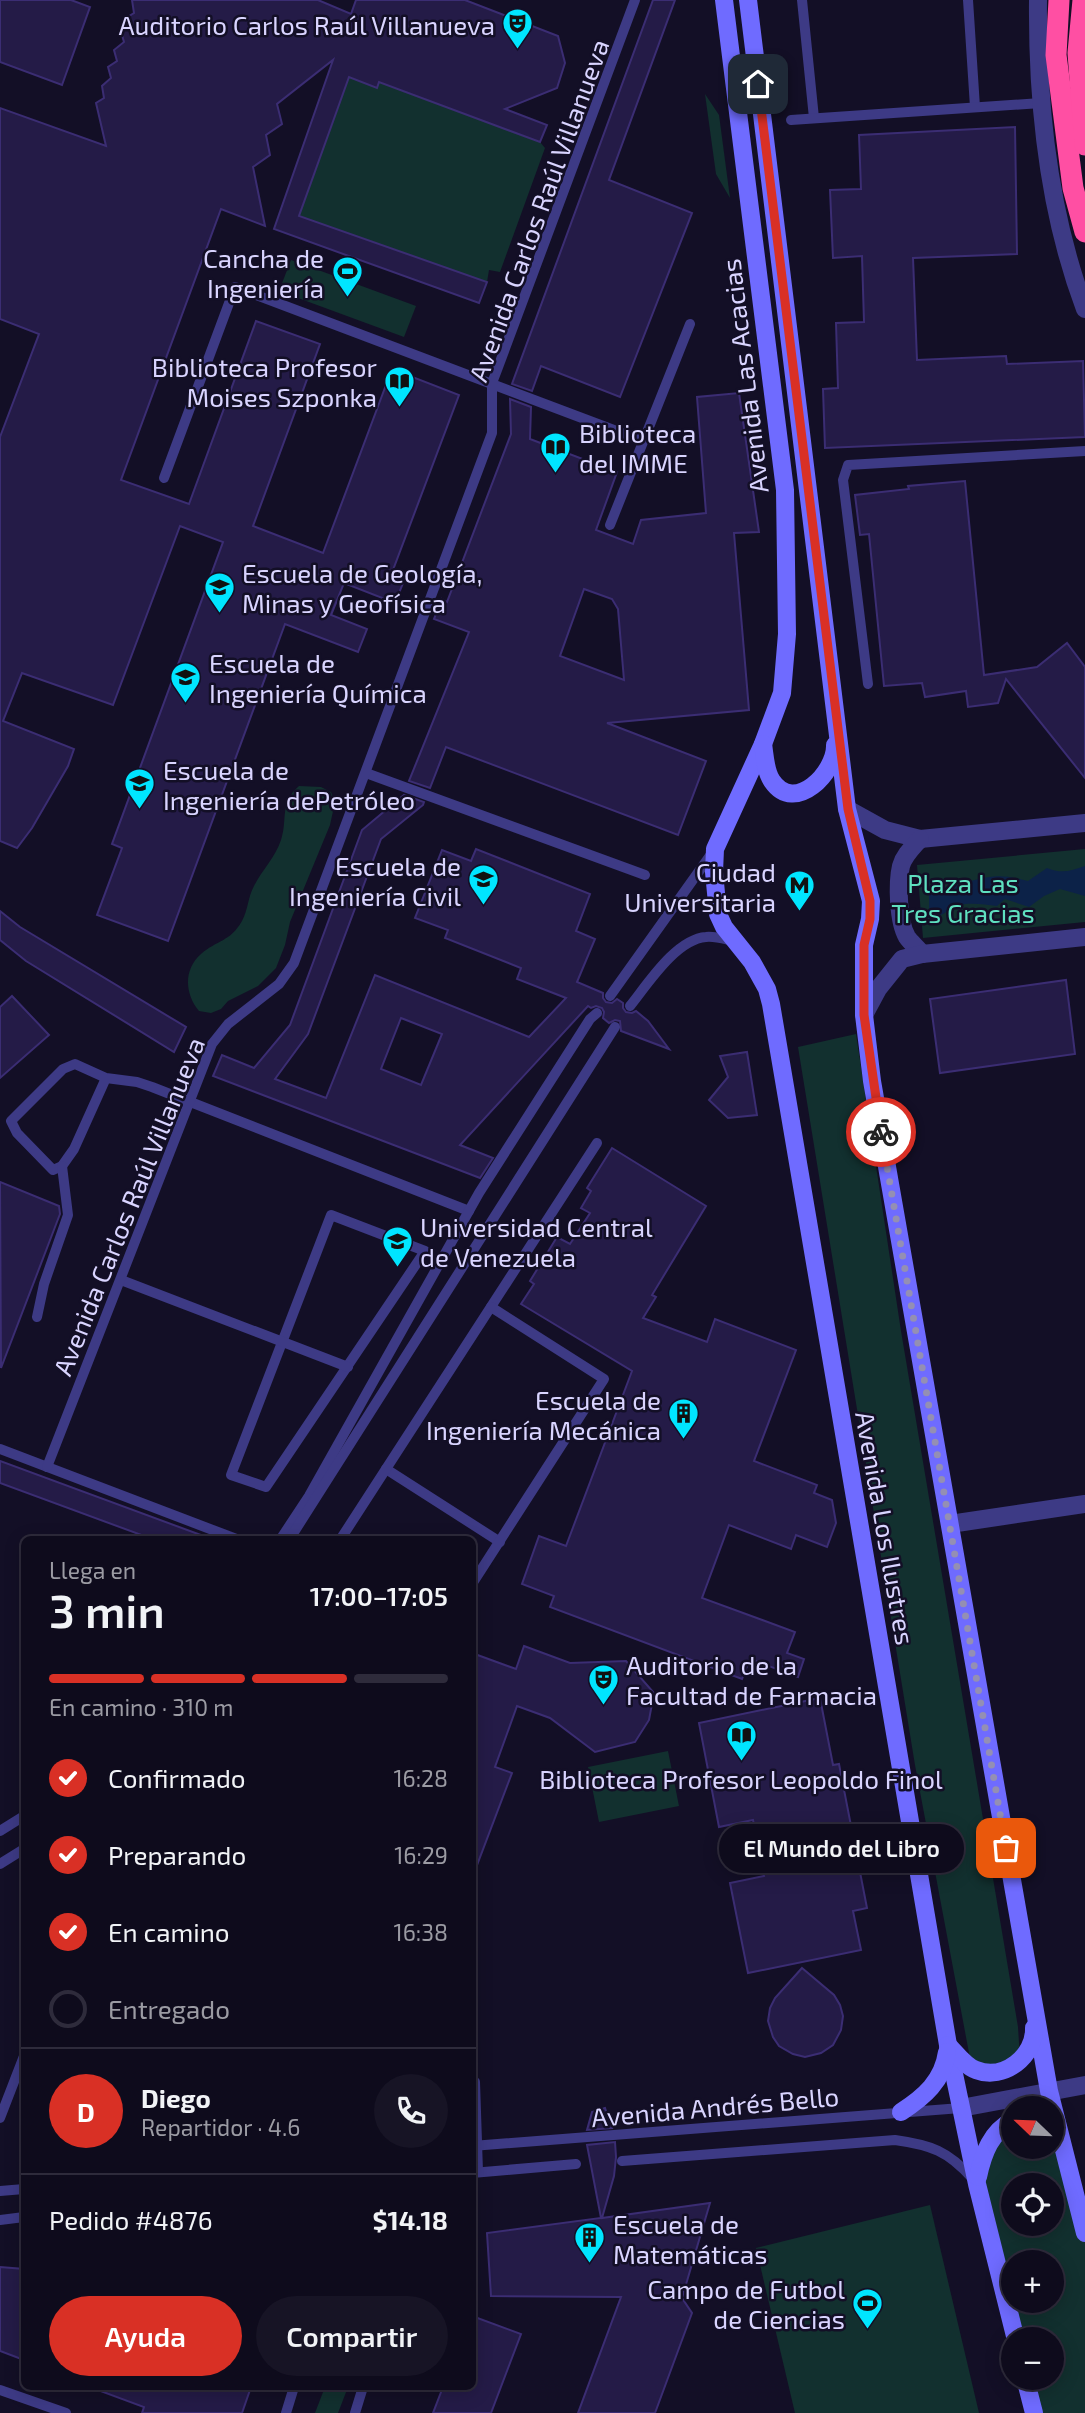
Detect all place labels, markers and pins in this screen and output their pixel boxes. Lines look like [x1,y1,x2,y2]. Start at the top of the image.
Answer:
theatre icon: Auditorio Carlos Raúl Villanueva [501,7,535,51]
place label: Auditorio Carlos Raúl Villanueva [118,9,495,40]
pin [728,54,788,114]
place label: Cancha de Ingeniería [203,242,324,303]
sports icon: Cancha de Ingeniería [330,255,364,299]
place label: Biblioteca Profesor Moises Szponka [152,351,377,412]
library icon: Biblioteca Profesor Moises Szponka [383,364,417,408]
place label: Biblioteca del IMME [579,417,696,478]
library icon: Biblioteca del IMME [539,430,573,474]
place label: Escuela de Geología, Minas y Geofísica [242,557,482,618]
school or university icon: Escuela de Geología, Minas y Geofísica [202,570,236,614]
place label: Escuela de Ingeniería Química [209,647,427,708]
school or university icon: Escuela de Ingeniería Química [169,660,203,704]
place label: Escuela de Ingeniería dePetróleo [163,754,415,815]
school or university icon: Escuela de Ingeniería dePetróleo [123,767,157,811]
place label: Escuela de Ingeniería Civil [289,850,461,911]
place label: Ciudad Universitaria [624,856,776,917]
school or university icon: Escuela de Ingeniería Civil [467,863,501,907]
metro station icon: Ciudad Universitaria [782,869,816,913]
place label: Universidad Central de Venezuela [420,1211,653,1272]
school or university icon: Universidad Central de Venezuela [380,1224,414,1268]
place label: Escuela de Ingeniería Mecánica [426,1384,661,1445]
building icon: Escuela de Ingeniería Mecánica [667,1397,701,1441]
place label: Auditorio de la Facultad de Farmacia [626,1649,877,1710]
theatre icon: Auditorio de la Facultad de Farmacia [586,1662,620,1706]
library icon: Biblioteca Profesor Leopoldo Finol [724,1718,758,1762]
place label: Biblioteca Profesor Leopoldo Finol [539,1763,943,1794]
pin [976,1818,1036,1878]
callout: El Mundo del Libro [719,1824,964,1872]
place label: Escuela de Matemáticas [613,2208,768,2269]
building icon: Escuela de Matemáticas [573,2221,607,2265]
place label: Campo de Futbol de Ciencias [647,2273,845,2334]
sports icon: Campo de Futbol de Ciencias [851,2286,885,2330]

